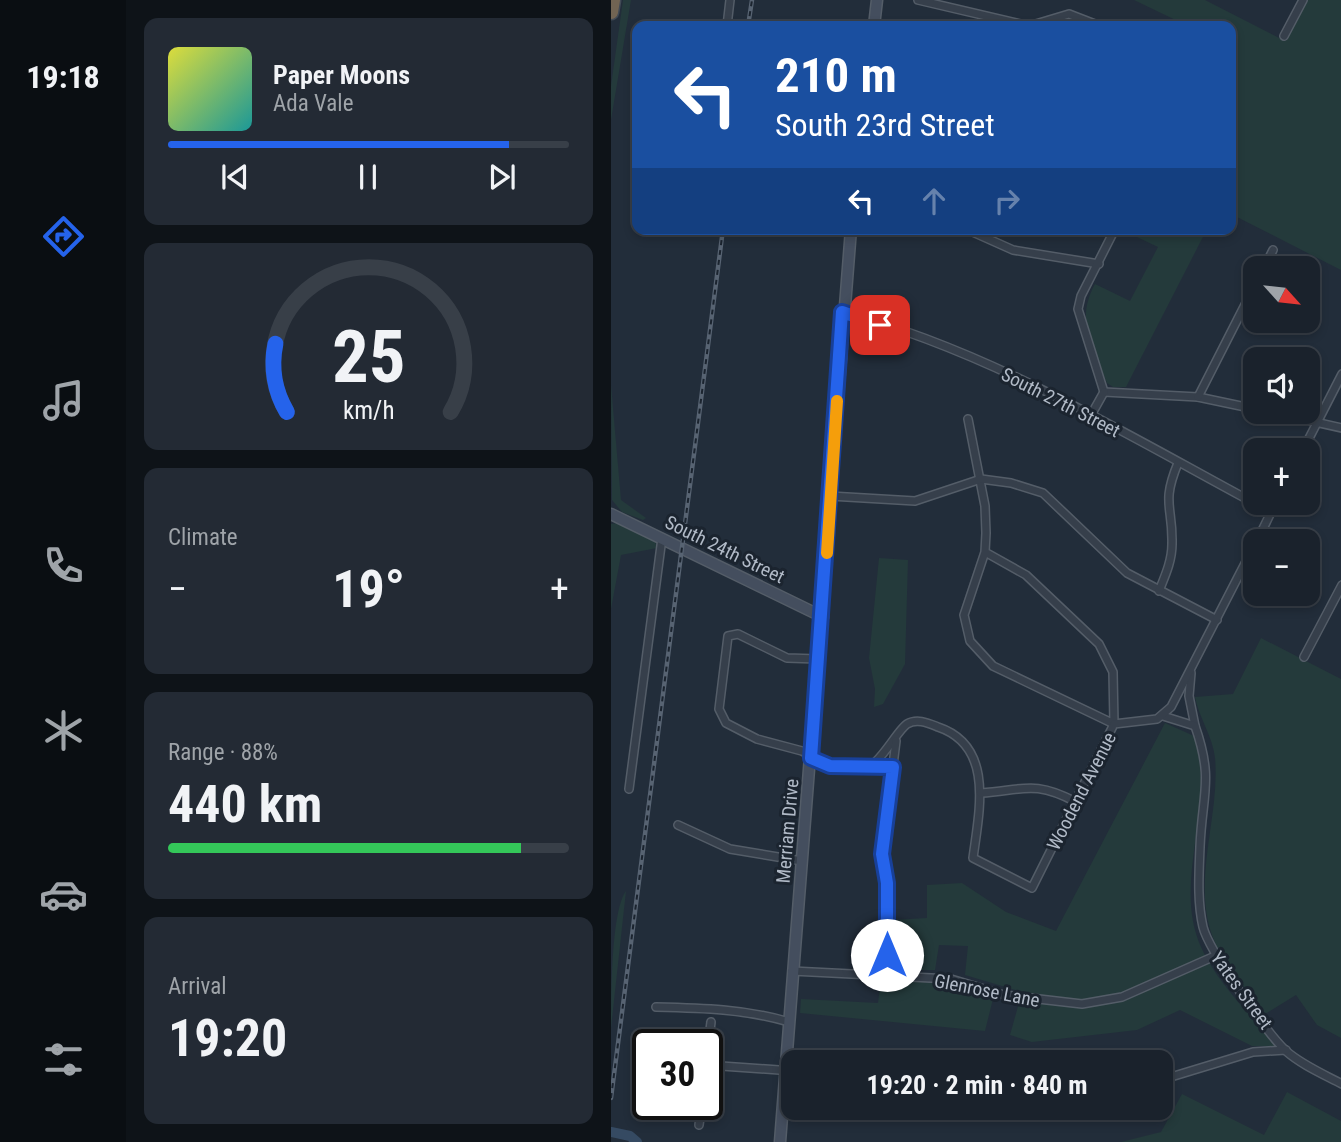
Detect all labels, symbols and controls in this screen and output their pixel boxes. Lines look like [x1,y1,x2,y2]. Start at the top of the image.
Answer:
text: 210 m [775,47,897,104]
icon: left [660,49,751,140]
text: 19:18 [26,58,100,96]
text: Paper Moons [273,60,410,90]
text: Ada Vale [273,90,353,117]
text: South 23rd Street [775,106,995,144]
icon: previous [216,158,254,196]
icon: pause [349,158,387,196]
icon: next [483,158,521,196]
icon: left [842,182,880,220]
icon: ahead [915,182,953,220]
icon: right [988,182,1026,220]
icon: directions [39,212,88,261]
north arrow [1243,256,1320,332]
map controls [1243,256,1320,606]
pin [850,295,910,355]
icon: arrive [861,306,899,344]
text: 25 [332,315,405,401]
button: sound [1243,347,1320,424]
street label: South 27th Street [998,363,1124,442]
icon: music [39,376,88,425]
text: km/h [343,396,394,425]
button: + [1243,438,1320,515]
street label: South 24th Street [661,511,788,588]
text: Climate [168,524,238,551]
button: − [1243,529,1320,606]
icon: phone [39,541,88,590]
text: 19° [332,559,405,620]
text: − [168,567,187,611]
text: + [550,567,569,611]
icon: climate [39,706,88,755]
street label: Woodend Avenue [1042,728,1121,854]
text: Range · 88% [168,739,278,766]
text: 440 km [168,774,322,835]
street label: Merriam Drive [771,778,804,884]
icon: car [39,870,88,919]
position arrow [850,918,924,992]
street label: Yates Street [1206,947,1277,1034]
street label: Glenrose Lane [932,969,1042,1012]
text: Arrival [168,973,227,1000]
text: 19:20 [168,1008,287,1069]
speed limit sign: 30 [632,1029,723,1120]
icon: filters [39,1035,88,1084]
text: 19:20 · 2 min · 840 m [867,1070,1087,1100]

